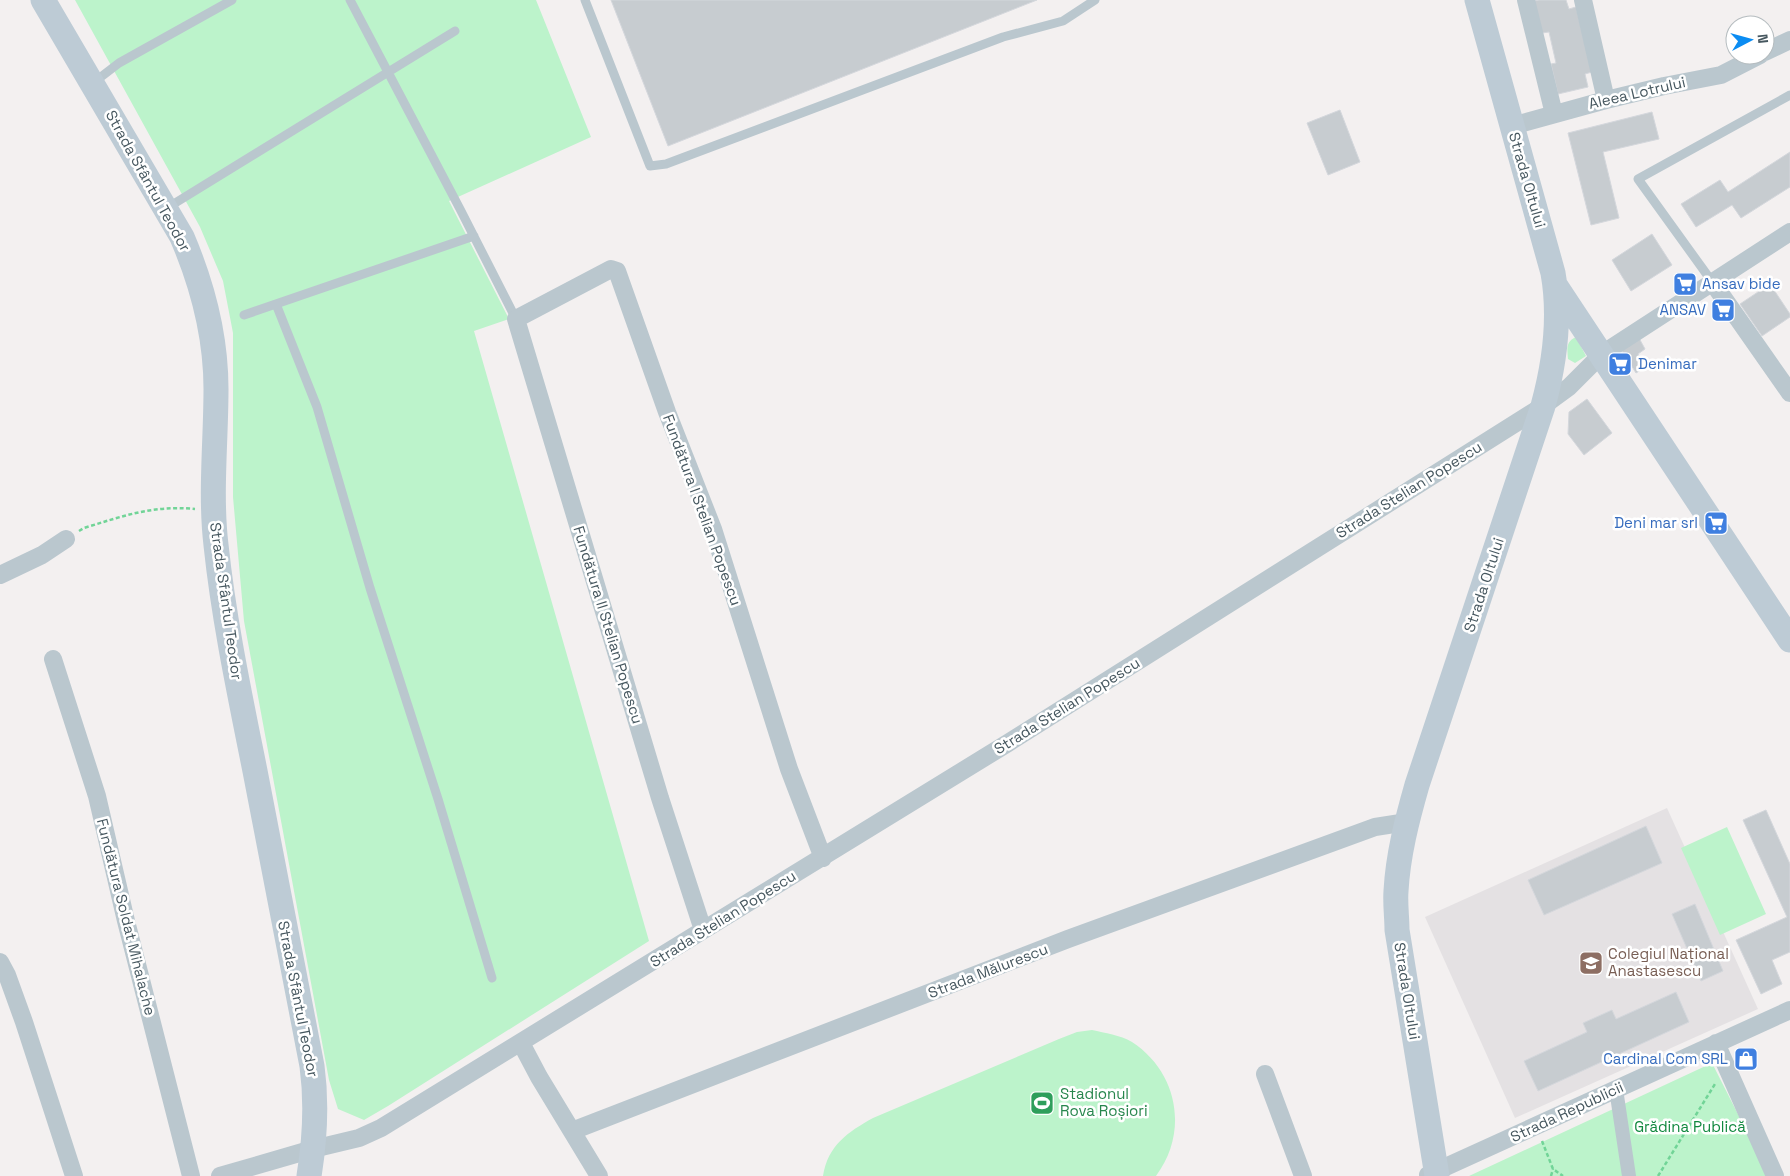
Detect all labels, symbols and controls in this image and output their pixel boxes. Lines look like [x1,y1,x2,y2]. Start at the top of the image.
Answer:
north arrow [1725,15,1775,65]
text: N [1753,33,1772,44]
street label: Aleea Lotrului [1587,72,1687,113]
street label: Strada Sfântul Teodor [102,107,195,255]
street label: Strada Oltului [1505,130,1550,230]
supermarket icon: Ansav bide [1672,271,1698,297]
place label: Ansav bide [1702,274,1781,293]
supermarket icon: ANSAV [1710,297,1736,323]
place label: ANSAV [1659,300,1706,319]
supermarket icon: Denimar [1607,351,1633,377]
place label: Denimar [1638,354,1697,373]
street label: Fundătura I Stelian Popescu [659,412,746,608]
street label: Strada Stelian Popescu [1332,437,1485,542]
supermarket icon: Deni mar srl [1703,510,1729,536]
place label: Deni mar srl [1614,513,1698,532]
street label: Strada Sfântul Teodor [206,521,247,681]
street label: Fundătura II Stelian Popescu [569,524,648,726]
street label: Strada Oltului [1459,535,1508,635]
street label: Strada Stelian Popescu [990,653,1143,758]
street label: Fundătura Soldat Mihalache [93,816,160,1018]
street label: Strada Stelian Popescu [646,866,799,971]
street label: Strada Sfântul Teodor [274,919,323,1079]
street label: Strada Mălurescu [925,939,1050,1002]
street label: Strada Oltului [1390,941,1425,1041]
place label: Colegiul Național Anastasescu [1608,944,1729,980]
school or university icon: Colegiul Național Anastasescu [1578,950,1604,976]
shop icon: Cardinal Com SRL [1733,1046,1759,1072]
place label: Cardinal Com SRL [1603,1049,1728,1068]
street label: Strada Republicii [1507,1077,1626,1146]
place label: Stadionul Rova Roșiori [1060,1084,1148,1120]
sports icon: Stadionul Rova Roșiori [1029,1090,1055,1116]
park label: Grădina Publică [1634,1117,1746,1136]

